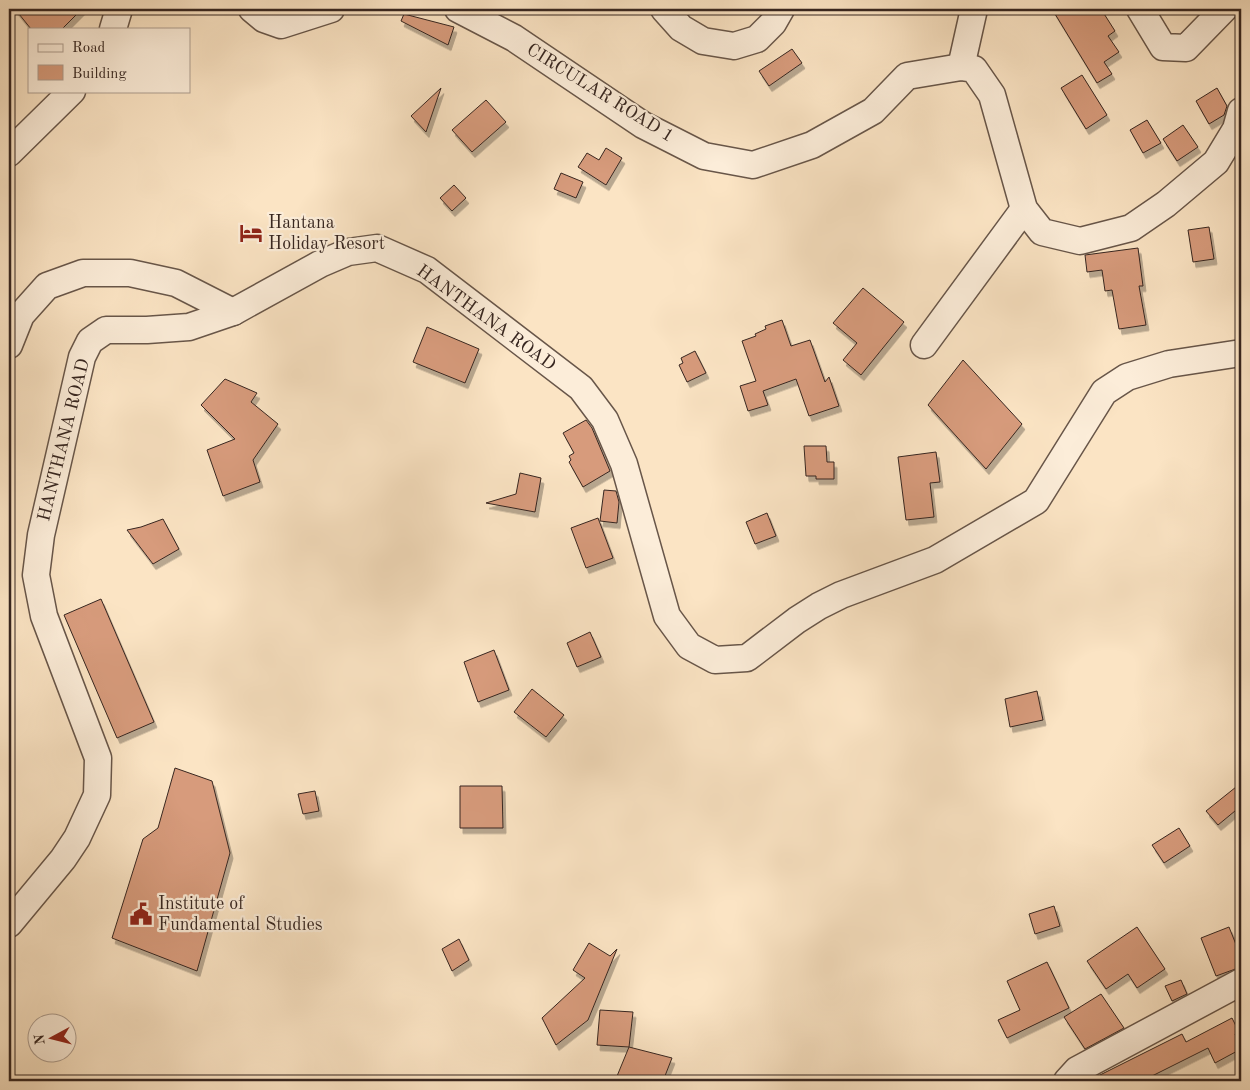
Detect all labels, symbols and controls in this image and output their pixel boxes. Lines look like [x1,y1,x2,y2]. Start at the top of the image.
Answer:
legend [28,28,190,92]
street label: CIRCULAR ROAD 1 [523,40,677,146]
text: Road [72,41,106,56]
text: Building [72,67,127,82]
place label: Hantana Holiday Resort [268,214,385,253]
hotel icon: Hantana Holiday Resort [238,220,264,246]
street label: HANTHANA ROAD [413,262,559,374]
street label: HANTHANA ROAD [35,357,93,523]
place label: Institute of Fundamental Studies [158,895,323,934]
public building icon: Institute of Fundamental Studies [128,901,154,927]
north arrow [28,1012,78,1062]
text: N [32,1033,48,1046]

